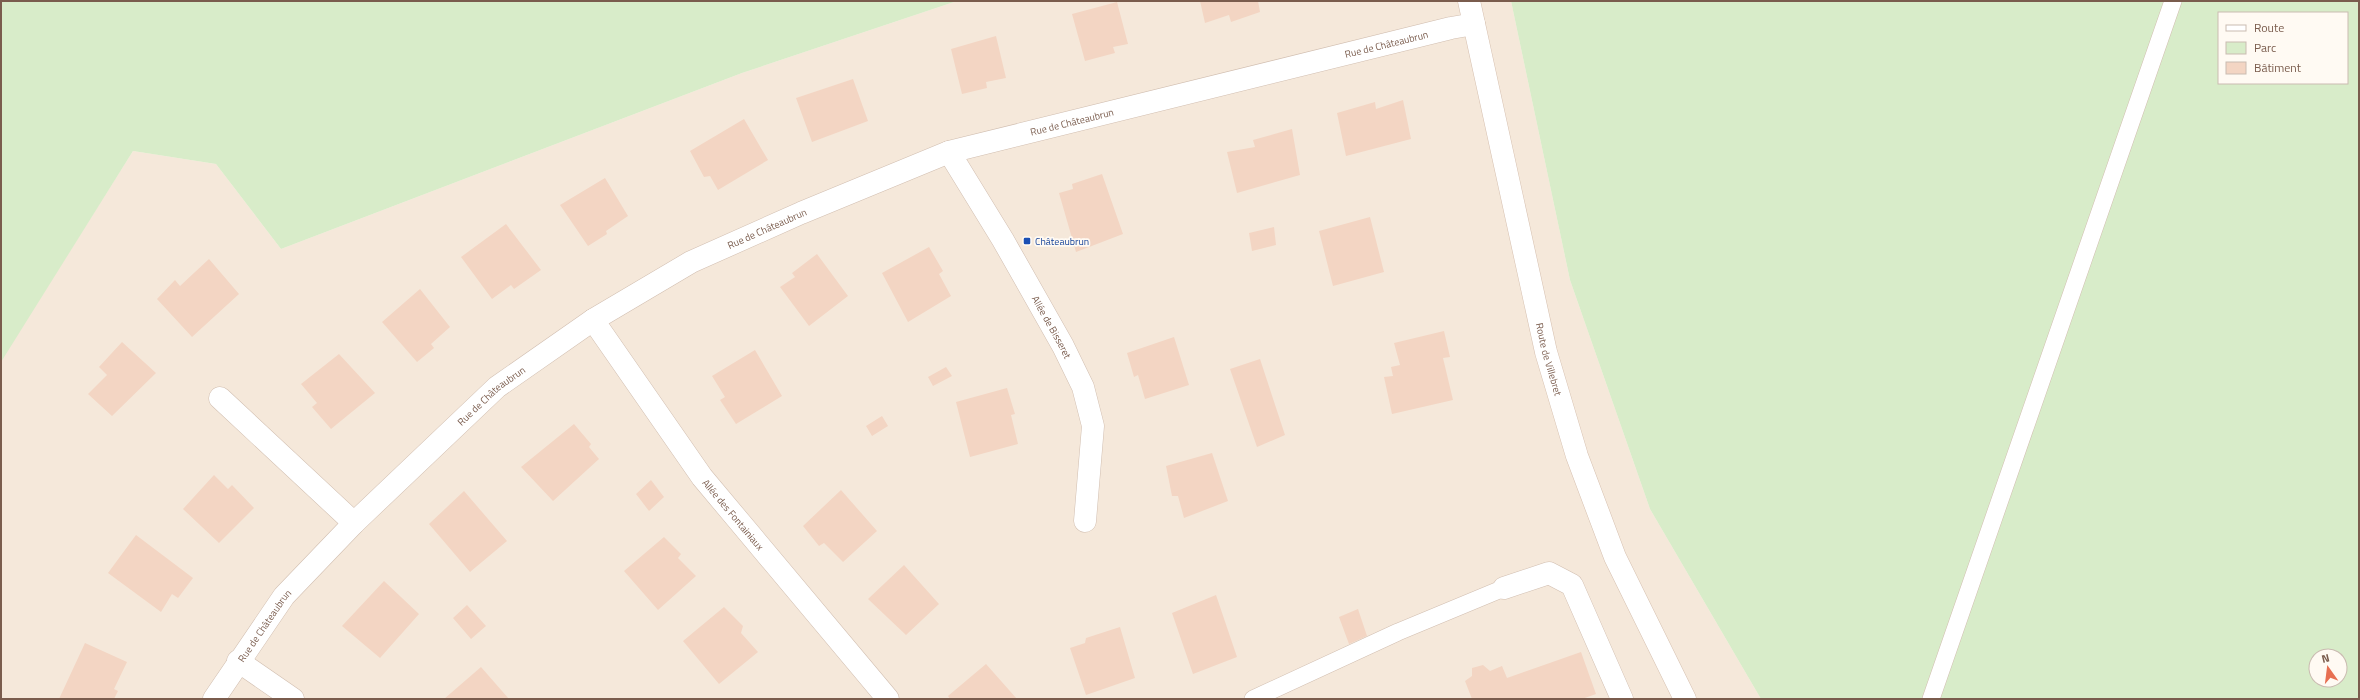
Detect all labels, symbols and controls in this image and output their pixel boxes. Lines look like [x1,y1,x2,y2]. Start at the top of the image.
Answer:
legend [2218,12,2348,84]
text: Route [2254,18,2284,37]
street label: Rue de Châteaubrun [1343,26,1430,61]
text: Parc [2254,38,2276,57]
text: Bâtiment [2254,58,2302,77]
street label: Rue de Châteaubrun [1029,104,1115,139]
street label: Rue de Châteaubrun [725,204,809,252]
place label: Châteaubrun [1035,234,1089,249]
marker: Châteaubrun [1022,236,1032,246]
street label: Allée de Bisseret [1028,293,1076,361]
street label: Route de Villebret [1532,321,1566,398]
street label: Rue de Châteaubrun [454,362,528,429]
street label: Allée des Fontainiaux [699,476,768,554]
street label: Rue de Châteaubrun [234,586,294,665]
north arrow [2308,648,2348,688]
text: N [2320,650,2331,667]

